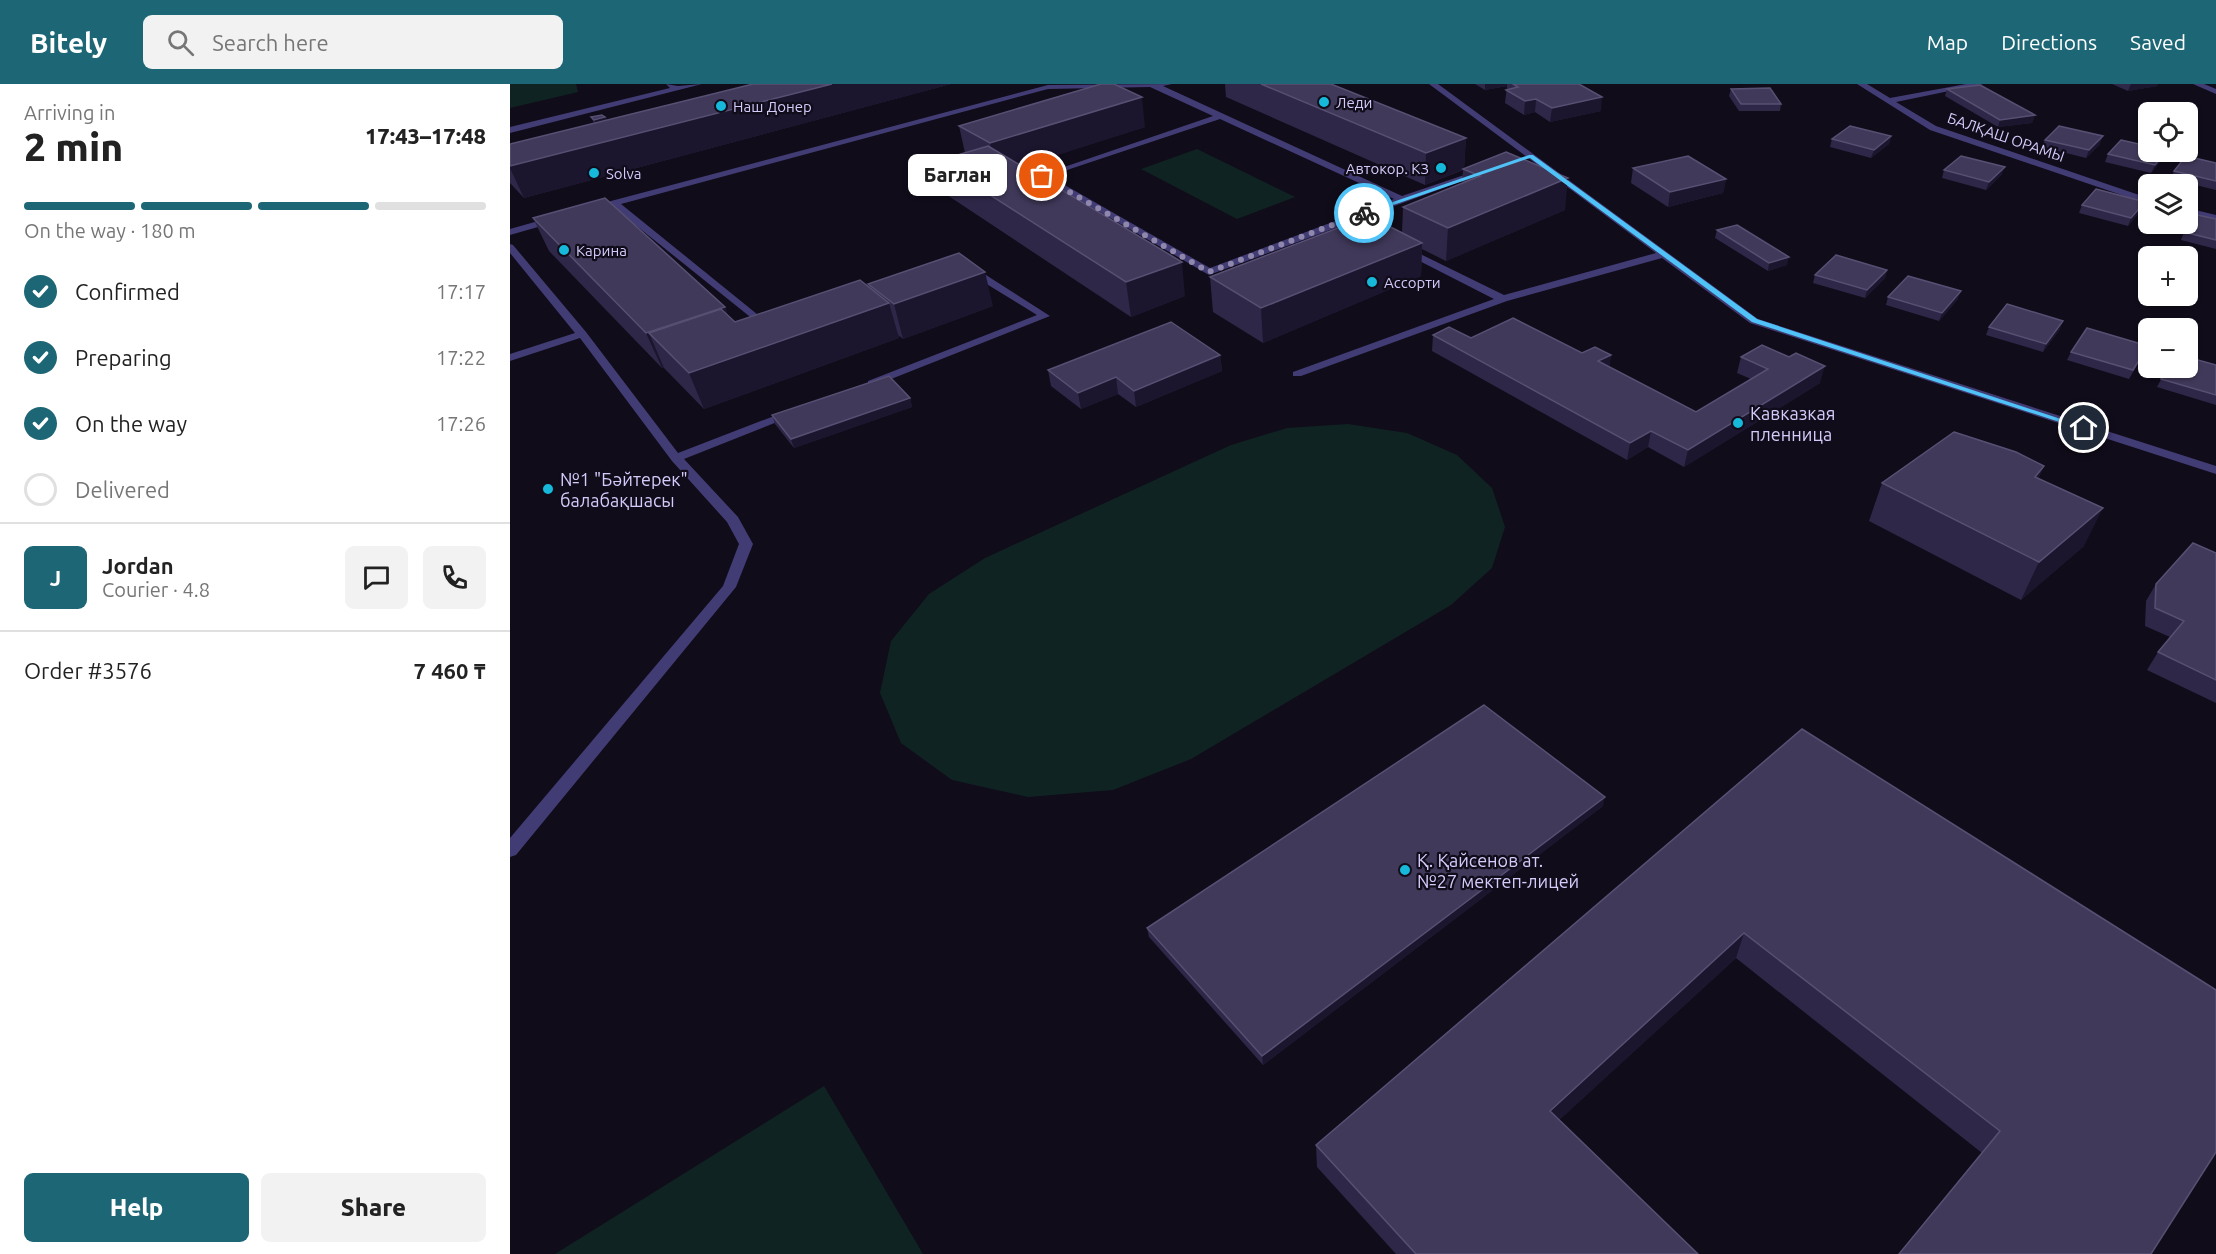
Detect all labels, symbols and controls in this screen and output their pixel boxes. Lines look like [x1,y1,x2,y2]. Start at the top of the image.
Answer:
search box [143,15,563,69]
icon: search [164,26,197,59]
text: Bitely [30,27,107,58]
text: Search here [212,30,329,55]
text: Map [1927,30,1968,54]
text: Directions [2001,30,2097,54]
text: Saved [2130,30,2186,54]
place label: Леди [1336,94,1372,111]
marker: Леди [1317,95,1331,109]
place label: Наш Донер [733,98,812,115]
marker: Наш Донер [714,99,728,113]
text: Arriving in [24,101,115,124]
map controls [2138,102,2198,378]
button: locate [2138,102,2198,162]
street label: БАЛҚАШ ОРАМЫ [1945,109,2067,165]
text: 17:43–17:48 [365,123,486,148]
text: 2 min [24,125,123,168]
pin [1016,150,1067,201]
callout: Баглан [907,155,1006,197]
icon: bag [1025,159,1058,192]
place label: Автокор. КЗ [1346,160,1429,177]
marker: Автокор. КЗ [1434,161,1448,175]
text: Баглан [924,163,991,186]
place label: Solva [606,165,642,182]
marker: Solva [587,166,601,180]
button: layers [2138,174,2198,234]
courier [1334,183,1394,243]
icon: bike [1348,197,1381,230]
text: On the way · 180 m [24,219,196,242]
place label: Карина [576,242,627,259]
marker: Карина [557,243,571,257]
button: + [2138,246,2198,306]
place label: Ассорти [1384,274,1441,291]
icon: check [24,275,57,308]
marker: Ассорти [1365,275,1379,289]
text: Confirmed [75,279,180,304]
text: 17:17 [436,280,486,303]
button: − [2138,318,2198,378]
icon: check [24,341,57,374]
text: Preparing [75,345,172,370]
text: 17:22 [436,346,486,369]
pin [2058,402,2109,453]
place label: Кавказкая пленница [1750,403,1835,444]
icon: check [24,407,57,440]
text: On the way [75,411,187,436]
icon: home [2067,411,2100,444]
text: 17:26 [436,412,486,435]
marker: Кавказкая пленница [1731,416,1745,430]
place label: №1 "Бәйтерек" балабақшасы [560,469,688,510]
text: Delivered [75,477,170,502]
marker: №1 "Бәйтерек" балабақшасы [541,482,555,496]
button: chat [345,546,408,609]
button: phone [423,546,486,609]
text: Jordan [102,553,174,578]
text: J [50,565,61,590]
text: Courier · 4.8 [102,578,210,601]
text: Order #3576 [24,658,152,683]
text: 7 460 ₸ [414,658,486,683]
place label: Қ. Қайсенов ат. №27 мектеп-лицей [1417,850,1579,891]
marker: Қ. Қайсенов ат. №27 мектеп-лицей [1398,863,1412,877]
button: Help [24,1173,249,1242]
button: Share [261,1173,486,1242]

